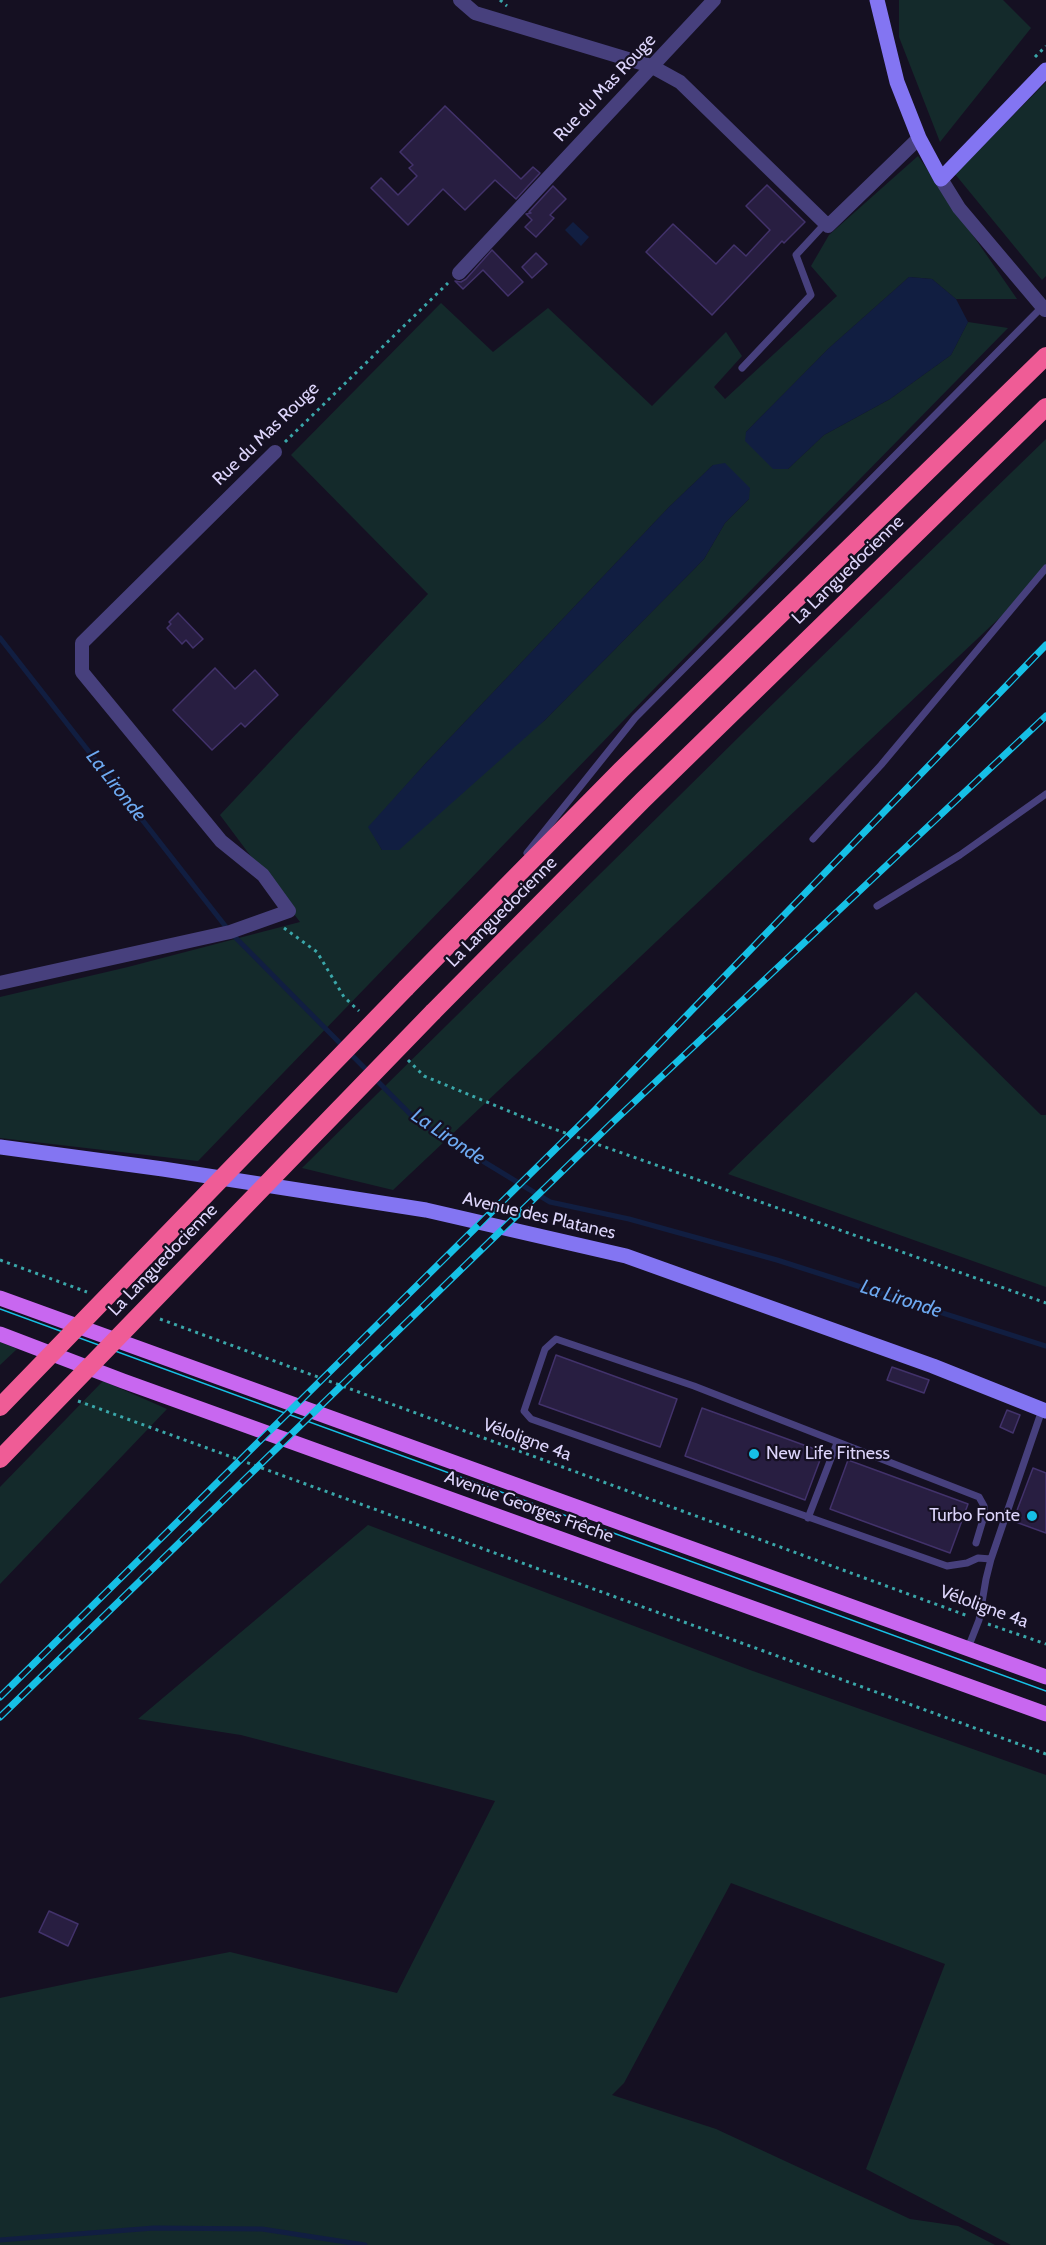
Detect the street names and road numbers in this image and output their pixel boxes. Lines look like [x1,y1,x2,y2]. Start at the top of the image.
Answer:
street label: Rue du Mas Rouge [550,30,660,146]
street label: Rue du Mas Rouge [208,378,324,490]
street label: La Languedocienne [787,511,909,629]
street label: La Languedocienne [442,852,562,972]
street label: Avenue des Platanes [460,1188,618,1244]
street label: La Languedocienne [104,1199,222,1321]
street label: Véloligne 4a [480,1414,574,1466]
street label: Avenue Georges Frêche [442,1466,616,1548]
street label: Véloligne 4a [937,1581,1031,1633]

